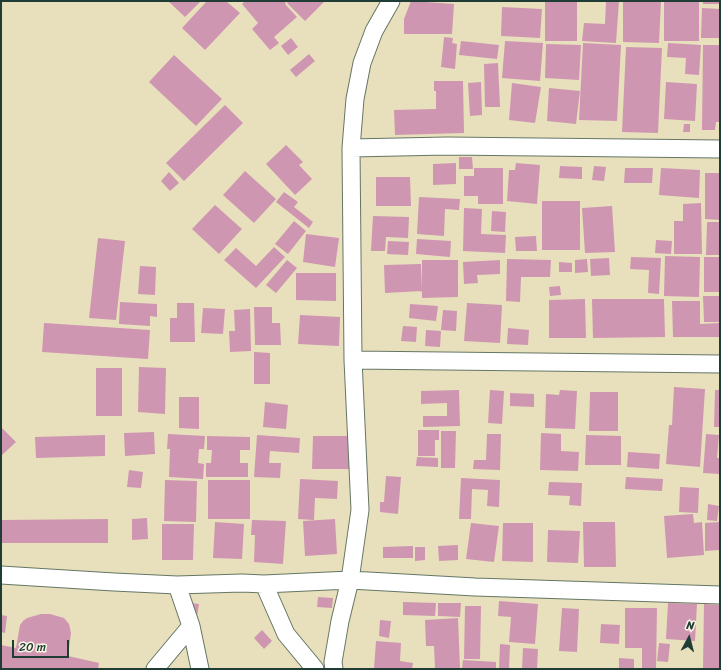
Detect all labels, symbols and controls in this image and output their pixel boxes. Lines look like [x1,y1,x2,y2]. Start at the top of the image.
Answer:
text: N [686,616,695,635]
north arrow [669,618,709,658]
scale bar [14,632,71,658]
text: 20 m [19,636,46,658]

